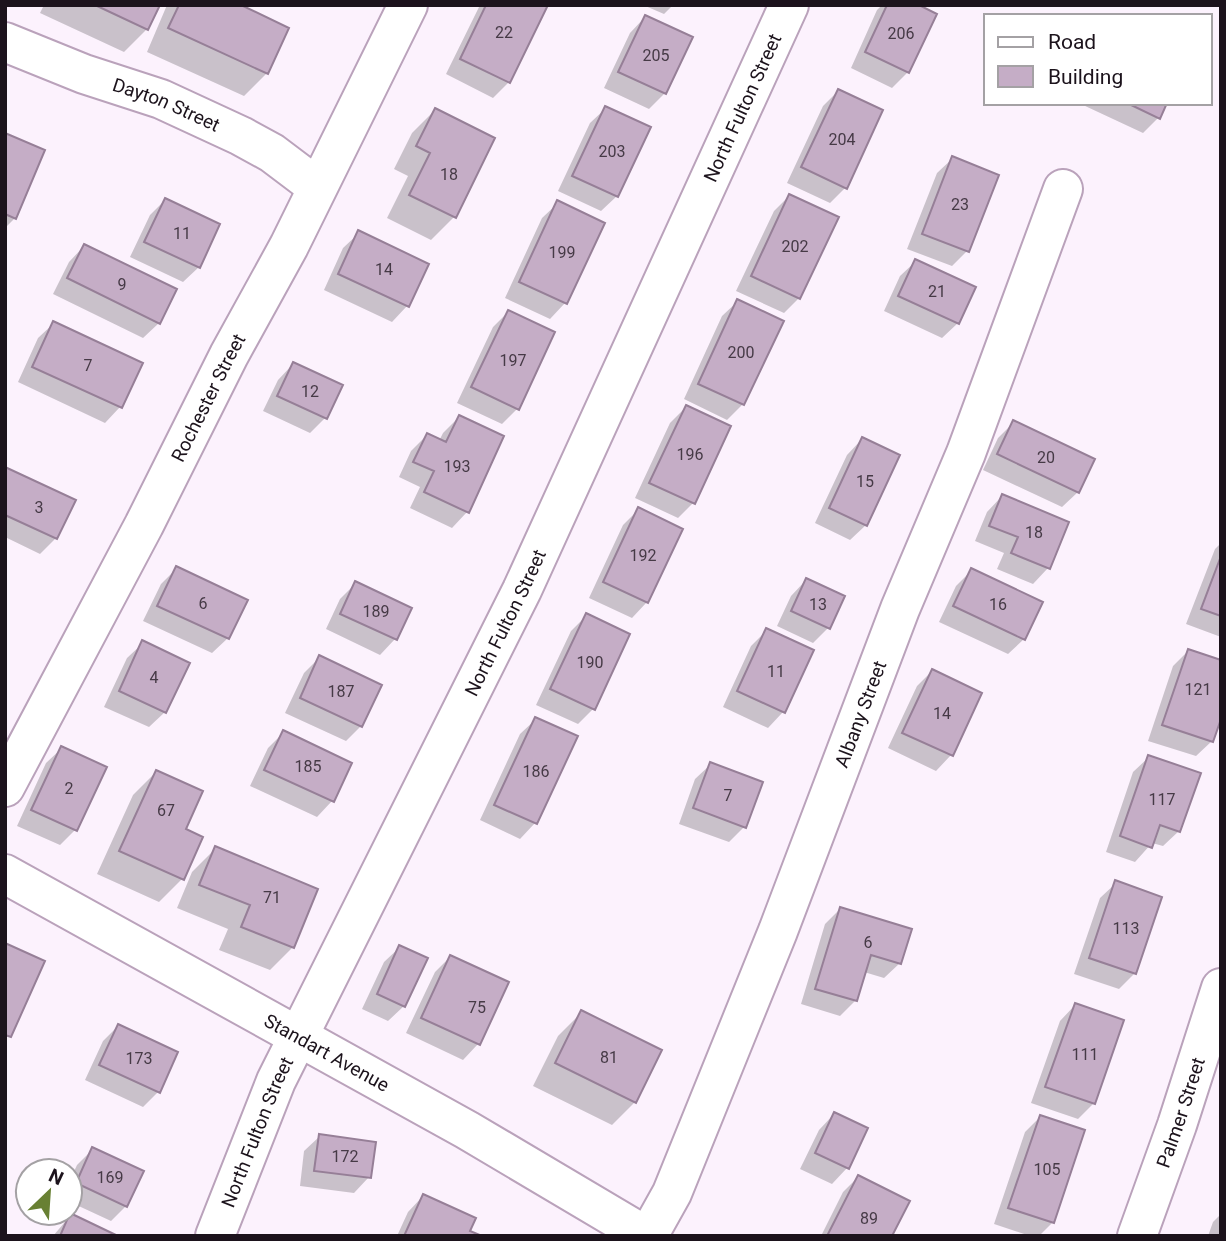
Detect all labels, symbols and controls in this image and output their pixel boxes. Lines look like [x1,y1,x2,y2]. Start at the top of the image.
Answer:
legend [984,14,1212,105]
house number: 22 [495,23,513,42]
house number: 206 [888,24,914,43]
street label: North Fulton Street [699,30,786,186]
text: Road [1048,30,1096,54]
house number: 205 [643,46,669,65]
text: Building [1048,65,1123,89]
street label: Dayton Street [110,73,223,137]
house number: 204 [829,130,855,149]
house number: 203 [599,142,625,161]
house number: 18 [440,165,458,184]
house number: 23 [951,195,969,214]
house number: 11 [173,224,191,243]
house number: 202 [782,237,808,256]
house number: 199 [549,243,575,262]
house number: 14 [375,260,393,279]
house number: 9 [118,275,127,294]
house number: 21 [928,282,946,301]
street label: Rochester Street [166,330,250,466]
house number: 200 [728,343,754,362]
house number: 197 [500,351,526,370]
house number: 7 [84,356,93,375]
house number: 12 [301,382,319,401]
house number: 196 [677,445,703,464]
house number: 20 [1037,448,1055,467]
house number: 193 [444,457,470,476]
house number: 15 [856,472,874,491]
house number: 3 [35,498,44,517]
house number: 18 [1025,523,1043,542]
street label: North Fulton Street [460,546,551,700]
house number: 192 [630,546,656,565]
house number: 6 [199,594,208,613]
house number: 13 [809,595,827,614]
house number: 16 [989,595,1007,614]
house number: 189 [363,602,389,621]
house number: 190 [577,653,603,672]
street label: Albany Street [830,657,891,771]
house number: 11 [767,662,785,681]
house number: 4 [150,668,159,687]
house number: 121 [1185,680,1211,699]
house number: 187 [328,682,354,701]
house number: 14 [933,704,951,723]
house number: 185 [295,757,321,776]
house number: 186 [523,762,549,781]
house number: 2 [65,779,74,798]
house number: 7 [724,786,733,805]
house number: 117 [1149,790,1175,809]
house number: 67 [157,801,175,820]
house number: 71 [263,888,281,907]
house number: 113 [1113,919,1139,938]
house number: 6 [864,933,873,952]
house number: 75 [468,998,486,1017]
street label: Standart Avenue [260,1009,393,1097]
house number: 111 [1072,1045,1098,1064]
house number: 81 [600,1048,618,1067]
house number: 173 [126,1049,152,1068]
street label: North Fulton Street [216,1053,298,1211]
street label: Palmer Street [1152,1055,1210,1171]
house number: 172 [332,1147,358,1166]
north arrow [14,1157,84,1227]
house number: 105 [1034,1160,1060,1179]
text: N [45,1164,67,1190]
house number: 169 [97,1168,123,1187]
house number: 89 [860,1209,878,1228]

